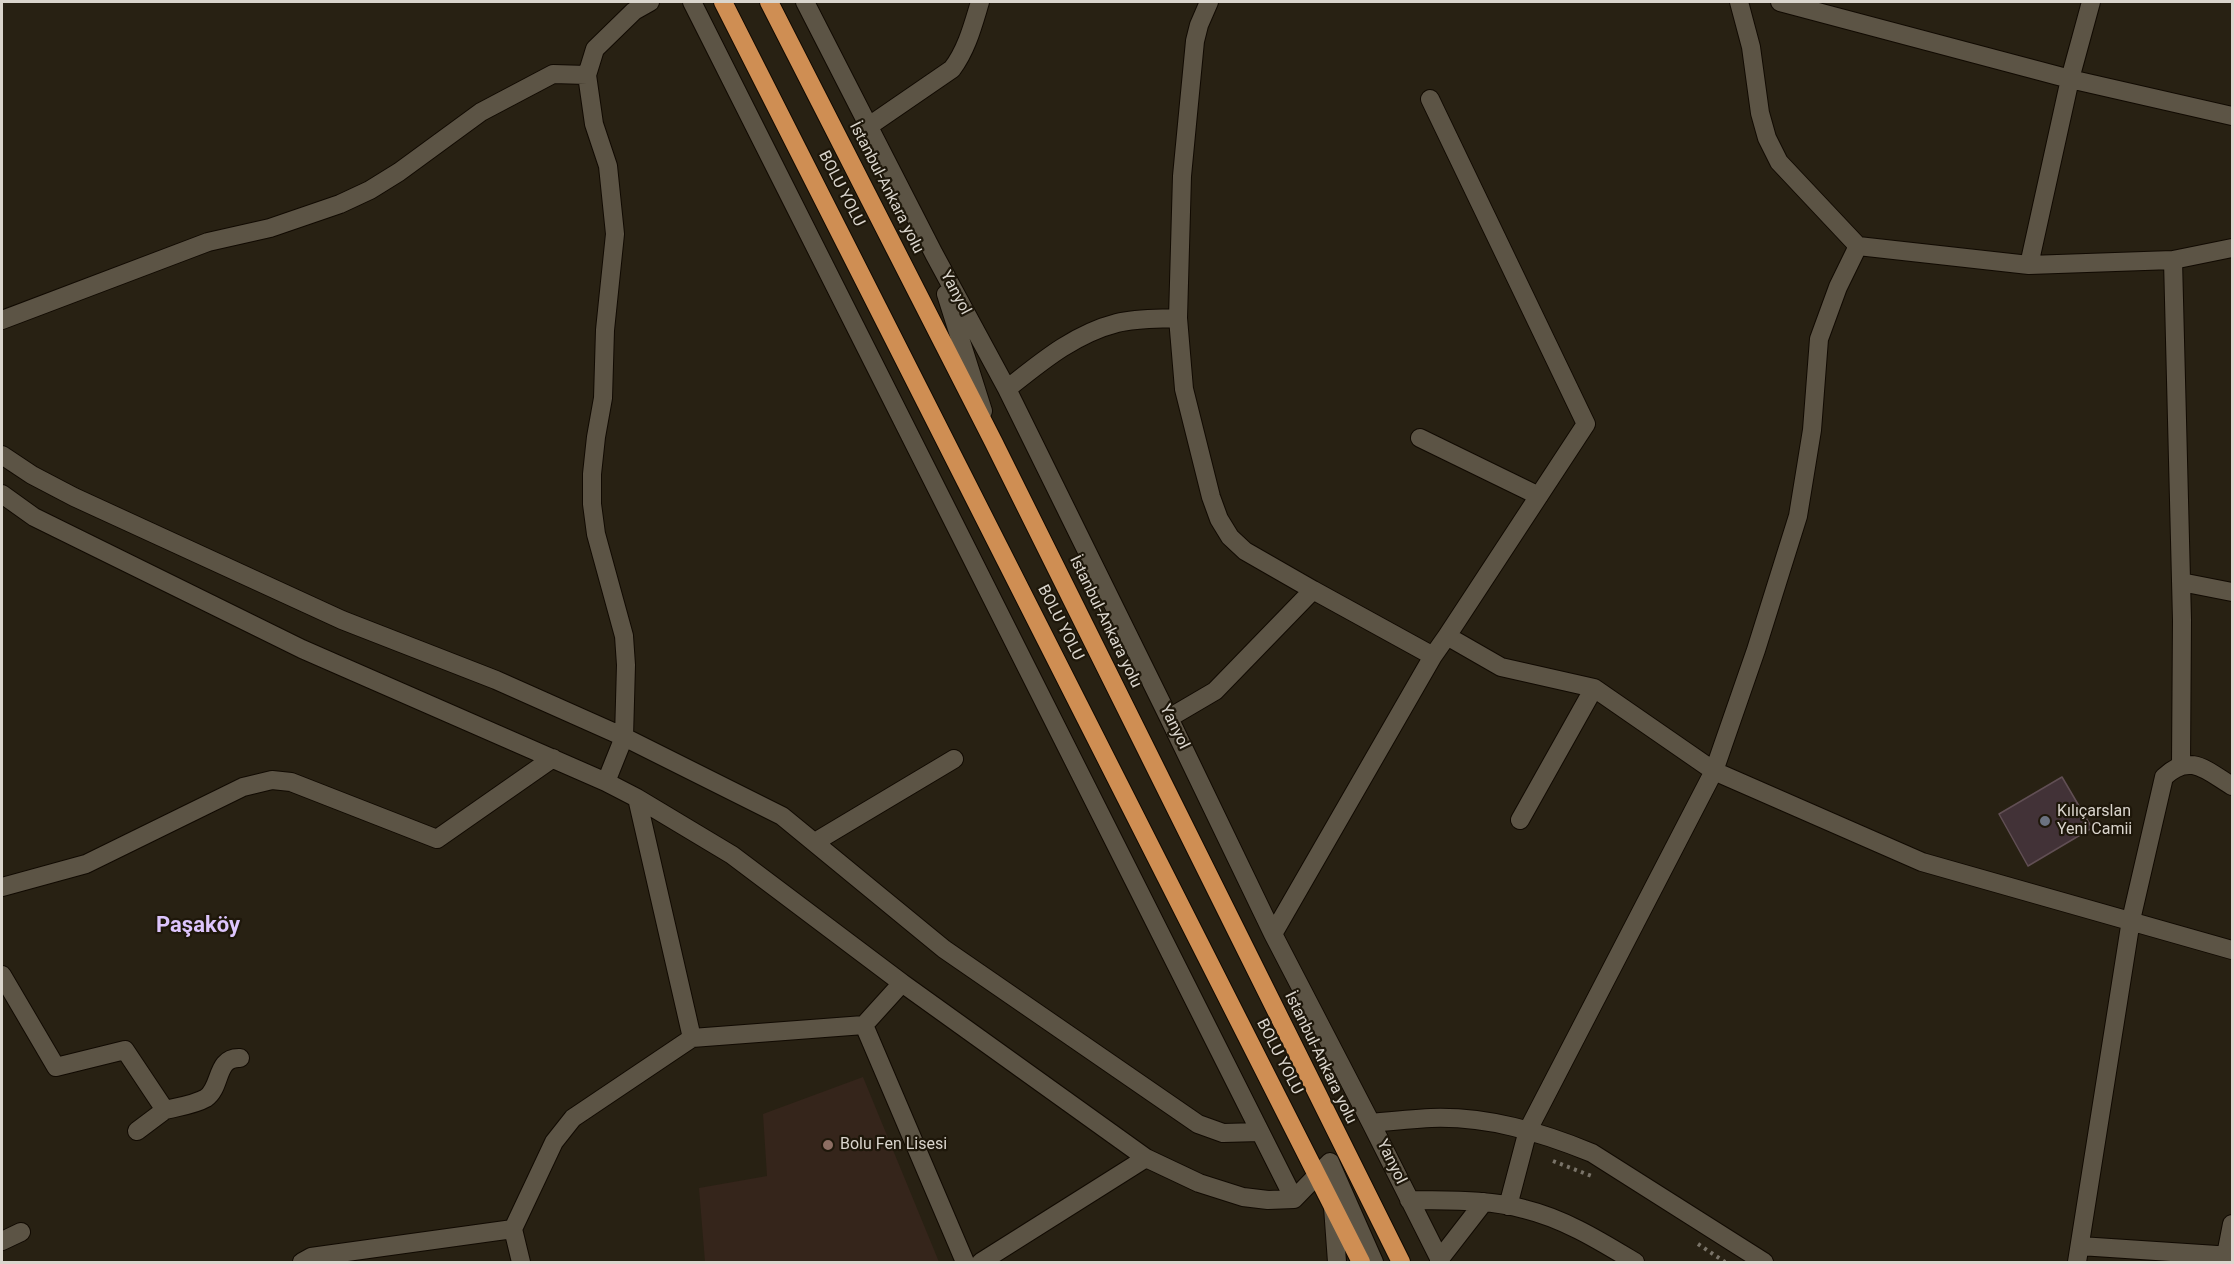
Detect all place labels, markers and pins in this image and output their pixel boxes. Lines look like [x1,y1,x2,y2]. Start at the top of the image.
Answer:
place label: Kılıçarslan Yeni Camii [2057,802,2132,840]
marker: Kılıçarslan Yeni Camii [2038,814,2052,828]
place label: Bolu Fen Lisesi [840,1135,947,1155]
marker: Bolu Fen Lisesi [821,1138,835,1152]

